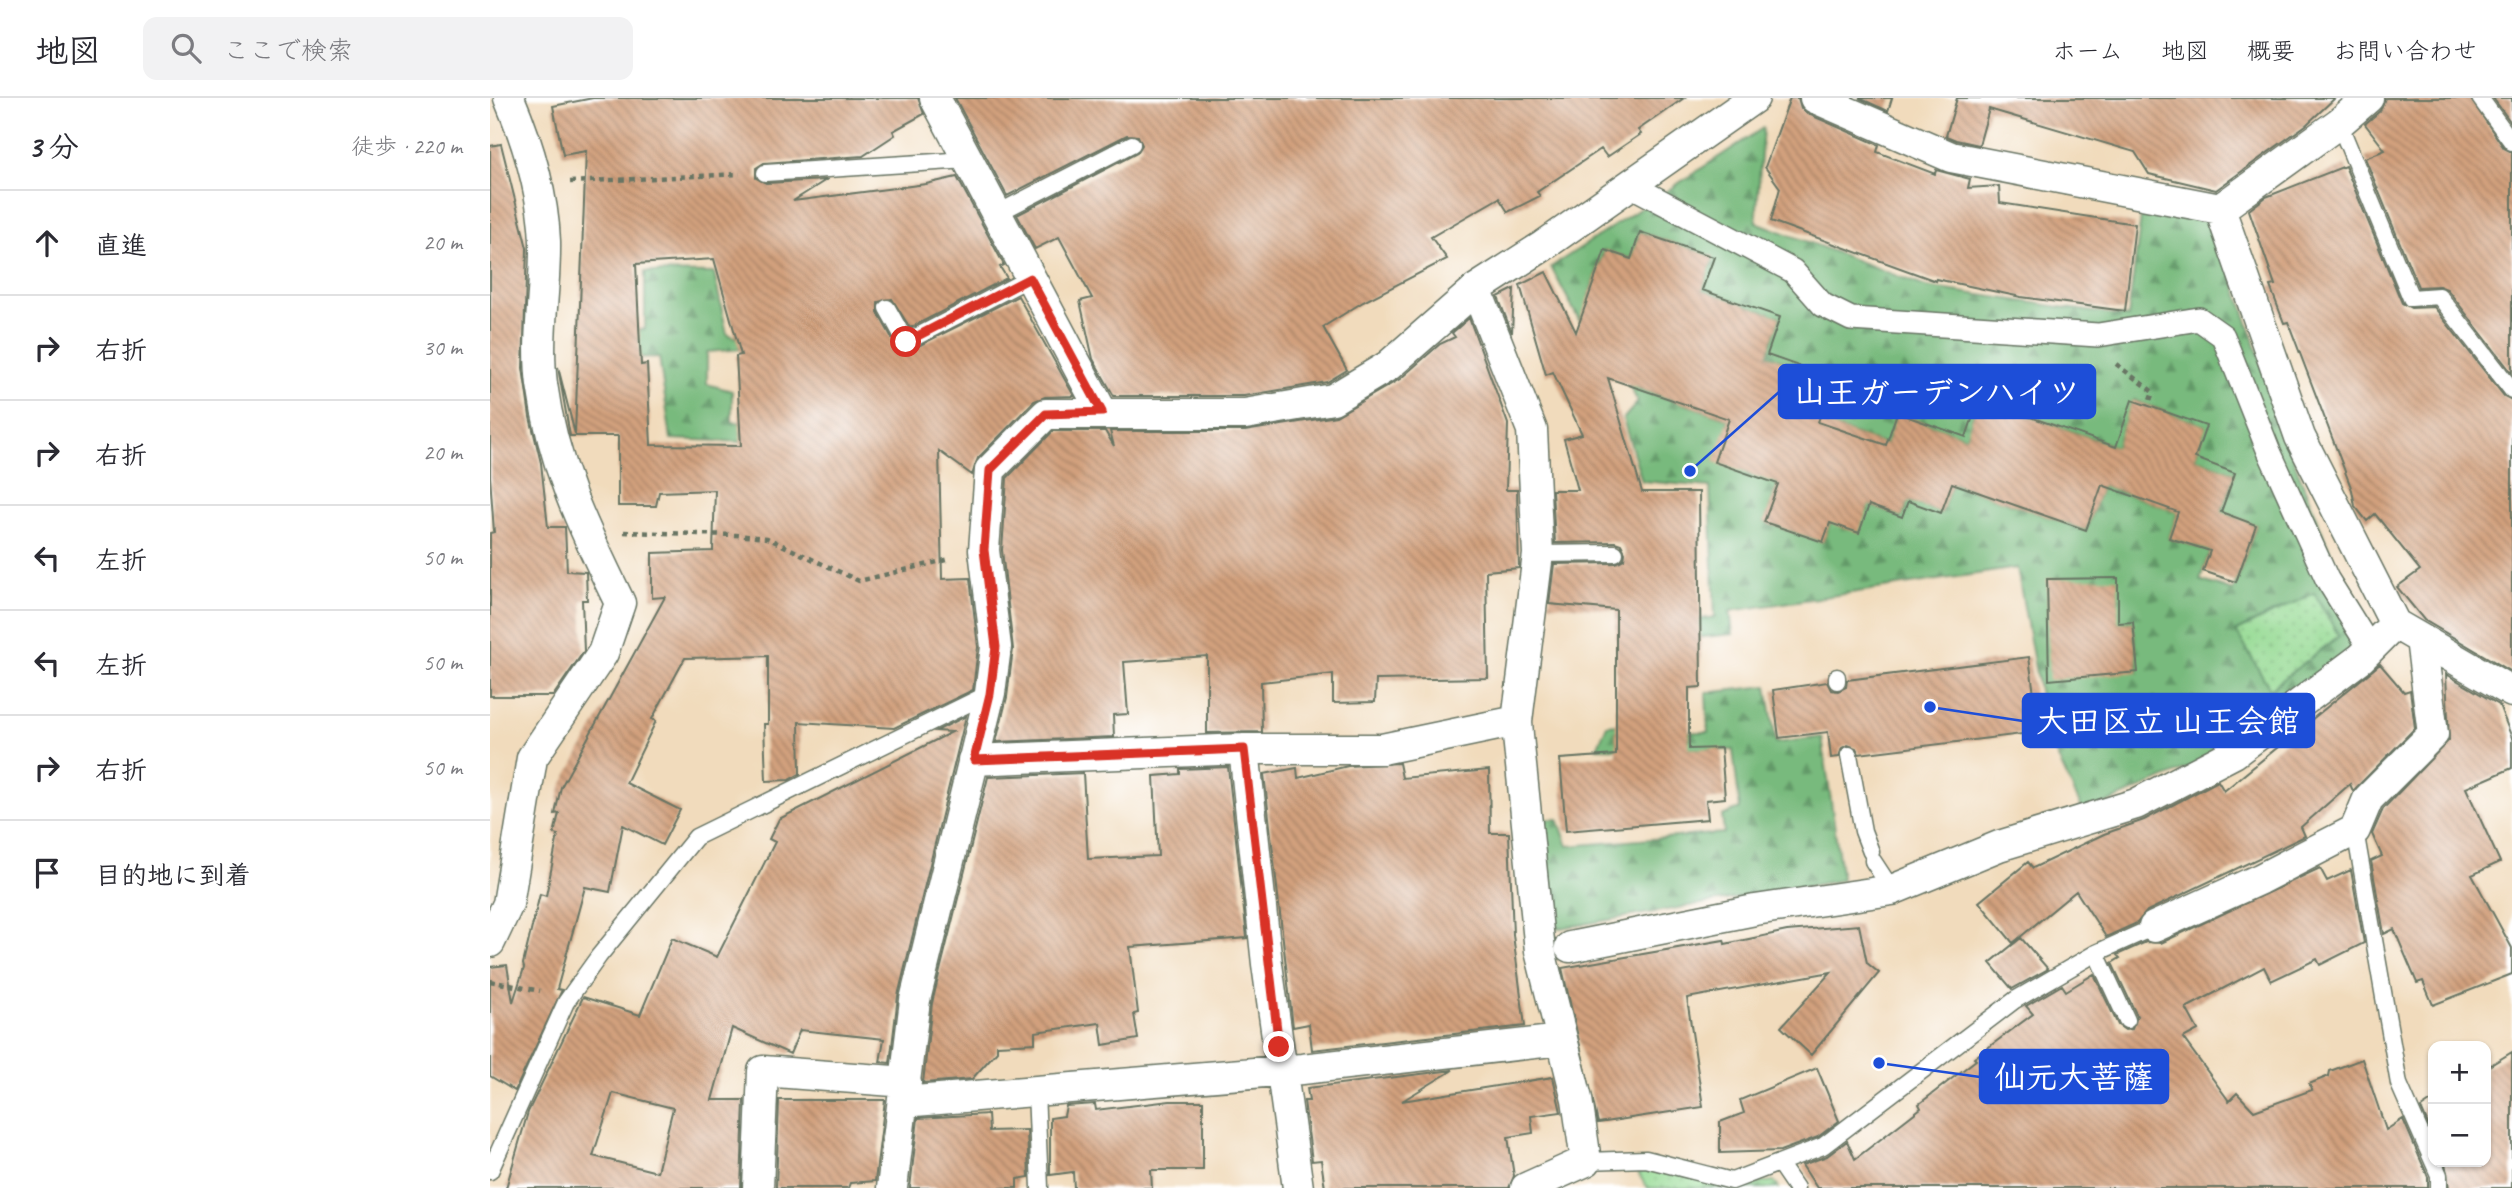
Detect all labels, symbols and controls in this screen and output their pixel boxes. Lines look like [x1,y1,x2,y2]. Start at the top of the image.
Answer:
search box [143,17,633,80]
icon: search [167,29,205,67]
text: 地図 [35,30,101,72]
text: ここで検索 [223,34,353,67]
text: ホーム [2052,36,2123,66]
text: 地図 [2161,36,2209,66]
text: 概要 [2247,36,2295,66]
text: お問い合わせ [2333,36,2477,66]
text: 3 分 [28,128,79,166]
text: 徒歩 · 220 m [351,132,462,161]
icon: ahead [28,224,66,262]
text: 20 m [423,228,462,257]
text: 直進 [95,229,147,262]
route start [890,326,921,357]
icon: right [28,329,66,367]
text: 30 m [423,333,462,362]
text: 右折 [95,334,147,367]
callout: 山王ガーデンハイツ [1779,365,2095,418]
text: 山王ガーデンハイツ [1794,372,2080,413]
icon: right [28,434,66,472]
text: 20 m [423,438,462,467]
text: 右折 [95,439,147,472]
icon: left [28,539,66,577]
text: 50 m [423,543,462,572]
text: 左折 [95,544,147,577]
icon: left [28,644,66,682]
text: 50 m [423,648,462,677]
text: 左折 [95,649,147,682]
callout: 大田区立 山王会館 [2023,694,2314,747]
text: 大田区立 山王会館 [2036,701,2300,742]
icon: right [28,749,66,787]
text: 50 m [423,753,462,782]
text: 右折 [95,754,147,787]
icon: arrive [28,854,66,892]
text: 目的地に到着 [95,859,251,892]
route end [1263,1031,1294,1062]
map controls [2428,1041,2491,1167]
button: + [2428,1041,2491,1104]
callout: 仙元大菩薩 [1980,1050,2168,1103]
text: 仙元大菩薩 [1994,1057,2154,1098]
button: − [2428,1104,2491,1167]

